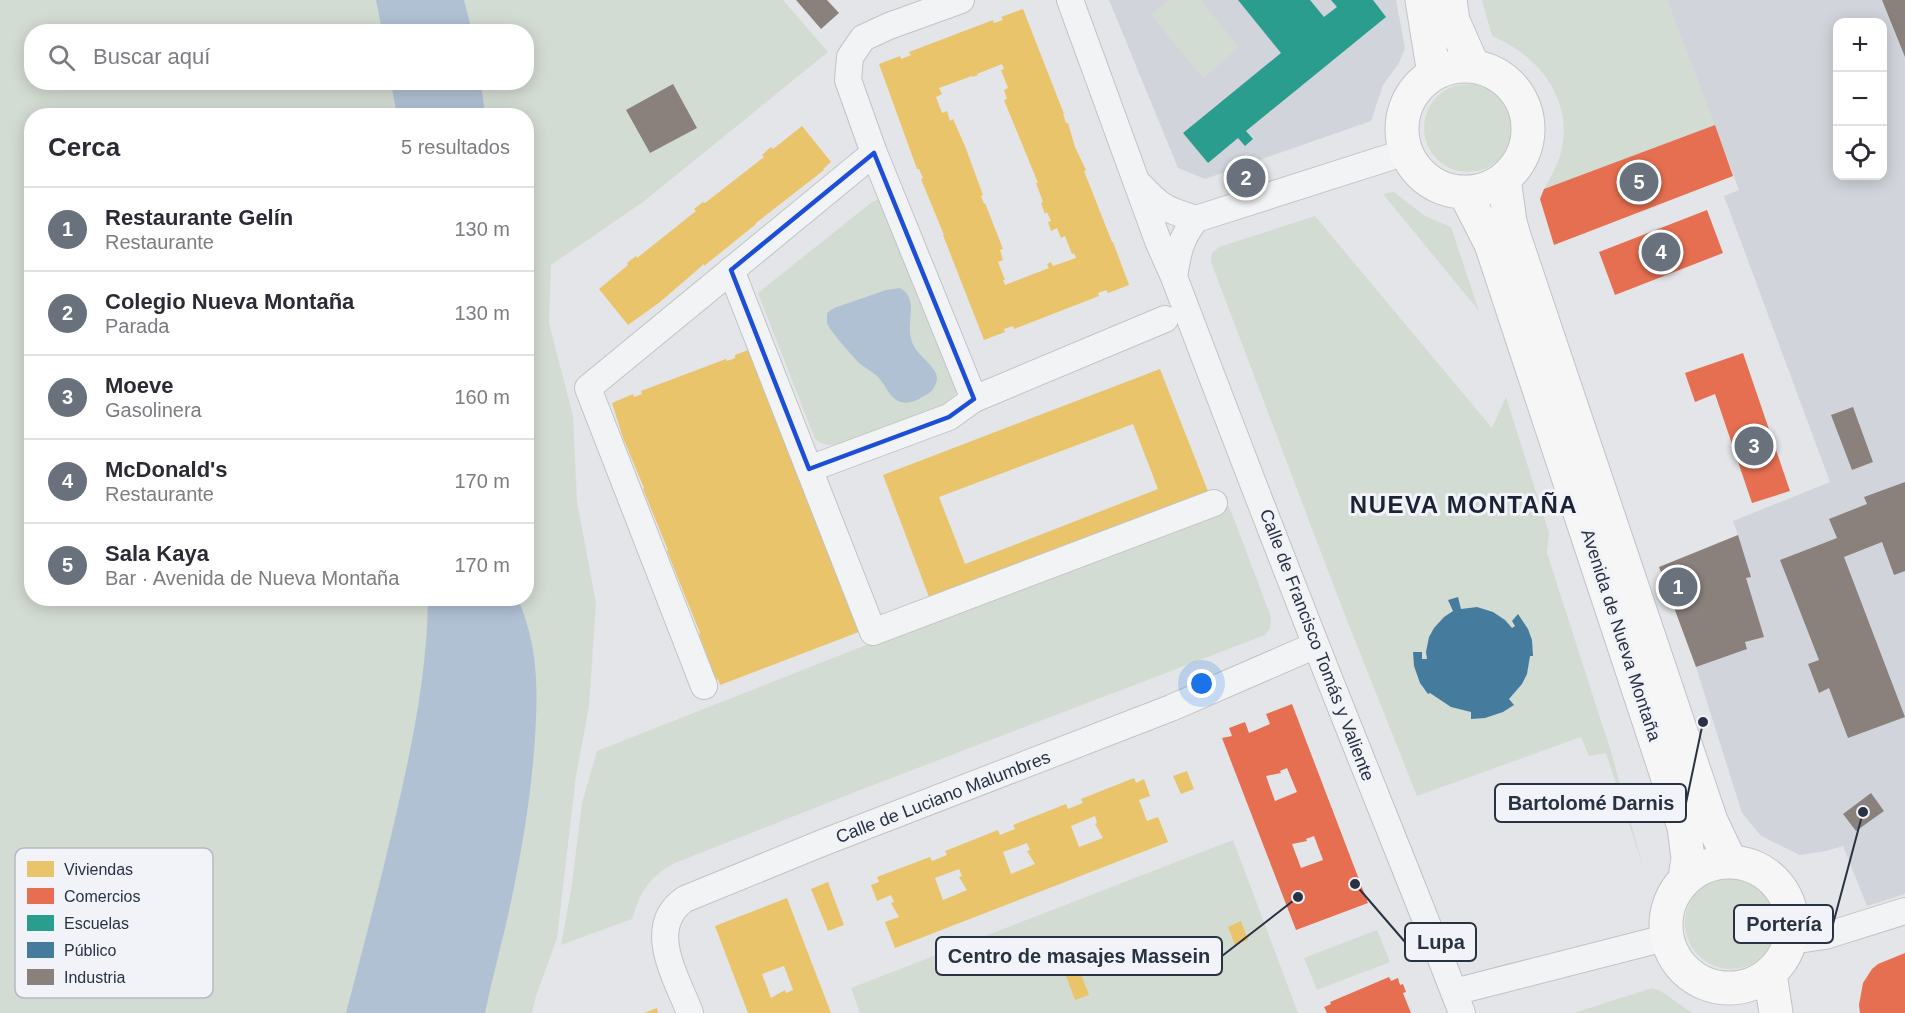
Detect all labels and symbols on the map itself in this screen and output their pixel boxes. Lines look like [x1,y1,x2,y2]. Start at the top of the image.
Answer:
pin: 2 [1226,156,1266,201]
pin: 5 [1620,160,1658,204]
pin: 4 [1642,230,1680,274]
pin: 3 [1734,424,1774,468]
district label: NUEVA MONTAÑA [1350,491,1578,518]
street label: Calle de Francisco Tomás y Valiente [1256,506,1378,784]
street label: Avenida de Nueva Montaña [1577,526,1665,745]
pin: 1 [1658,564,1698,610]
your location [1187,669,1216,698]
street label: Calle de Luciano Malumbres [833,747,1053,847]
callout: Bartolomé Darnis [1495,784,1686,822]
text: Bartolomé Darnis [1508,792,1674,814]
legend [15,848,213,998]
text: Viviendas [64,861,133,878]
text: Comercios [64,888,140,905]
callout: Portería [1734,905,1833,943]
text: Portería [1746,913,1823,935]
text: Escuelas [64,915,129,932]
callout: Lupa [1405,923,1476,961]
text: Lupa [1417,931,1466,953]
callout: Centro de masajes Massein [936,937,1222,975]
text: Público [64,942,117,959]
text: Centro de masajes Massein [948,945,1210,967]
text: Industria [64,969,125,986]

